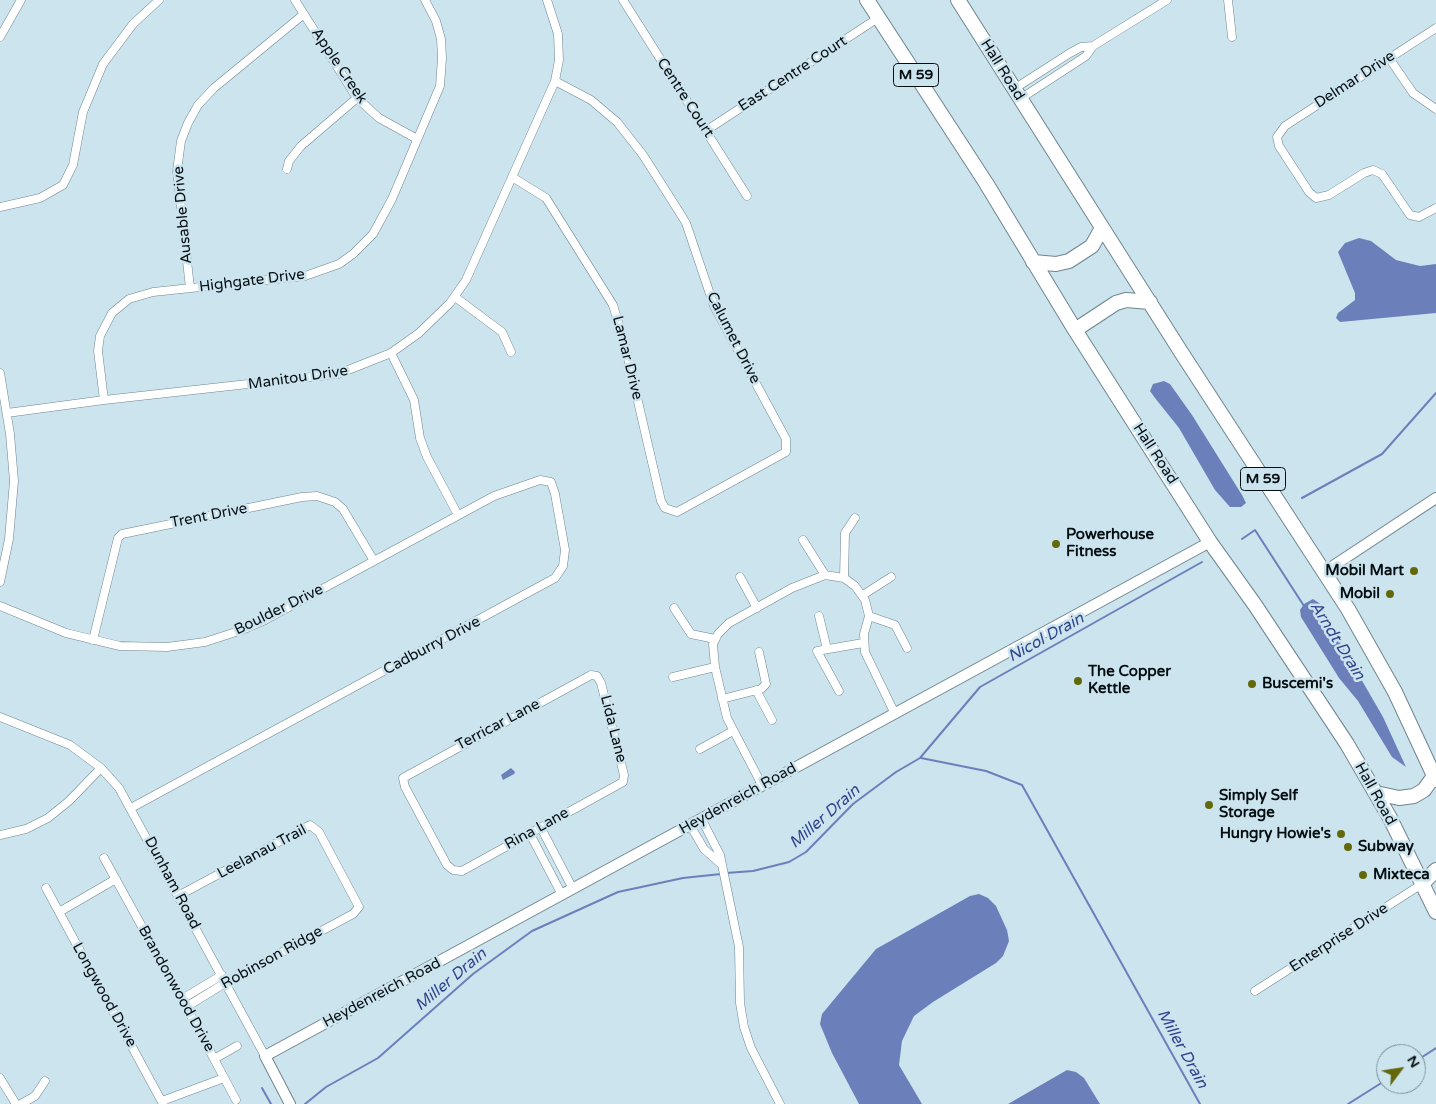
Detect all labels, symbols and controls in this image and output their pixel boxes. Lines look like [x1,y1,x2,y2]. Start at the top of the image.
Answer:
street label: Apple Creek [307,25,371,107]
street label: East Centre Court [735,32,851,116]
street label: Hall Road [976,36,1028,104]
street label: Delmar Drive [1312,47,1398,113]
street label: Centre Court [653,55,717,141]
road number: M 59 [894,64,938,86]
street label: Ausable Drive [170,165,196,265]
street label: Highgate Drive [198,266,306,296]
street label: Calumet Drive [702,289,764,387]
street label: Lamar Drive [608,314,646,402]
street label: Manitou Drive [247,362,349,394]
street label: Hall Road [1129,420,1181,488]
road number: M 59 [1240,468,1286,490]
street label: Trent Drive [169,500,249,532]
place label: Powerhouse Fitness [1066,526,1154,561]
marker: Powerhouse Fitness [1050,538,1062,550]
place label: Mobil Mart [1325,562,1404,580]
marker: Mobil Mart [1408,565,1420,577]
street label: Boulder Drive [232,581,326,639]
place label: Mobil [1340,585,1380,603]
marker: Mobil [1384,588,1396,600]
water label: Arndt Drain [1305,598,1369,684]
water label: Nicol Drain [1005,609,1087,667]
street label: Cadburry Drive [380,613,484,679]
place label: The Copper Kettle [1088,663,1171,698]
marker: The Copper Kettle [1072,675,1084,687]
place label: Buscemi's [1262,675,1333,693]
marker: Buscemi's [1246,678,1258,690]
street label: Lida Lane [596,693,630,765]
street label: Terricar Lane [453,695,543,755]
street label: Heydenreich Road [676,759,800,839]
street label: Hall Road [1350,760,1400,828]
water label: Miller Drain [786,781,864,853]
place label: Simply Self Storage [1219,787,1298,822]
marker: Simply Self Storage [1203,799,1215,811]
street label: Rina Lane [502,804,572,854]
street label: Leelanau Trail [214,821,310,883]
place label: Hungry Howie's [1220,825,1331,843]
marker: Hungry Howie's [1335,828,1347,840]
street label: Dunham Road [140,834,204,932]
place label: Subway [1358,838,1414,856]
marker: Subway [1342,841,1354,853]
place label: Mixteca [1373,866,1430,884]
marker: Mixteca [1357,869,1369,881]
street label: Enterprise Drive [1286,899,1392,977]
street label: Brandonwood Drive [134,923,218,1055]
street label: Robinson Ridge [218,923,326,993]
street label: Longwood Drive [68,940,140,1050]
water label: Miller Drain [411,945,491,1015]
street label: Heydenreich Road [320,954,444,1032]
water label: Miller Drain [1152,1006,1212,1092]
north arrow [1376,1044,1426,1094]
text: N [1403,1052,1424,1071]

